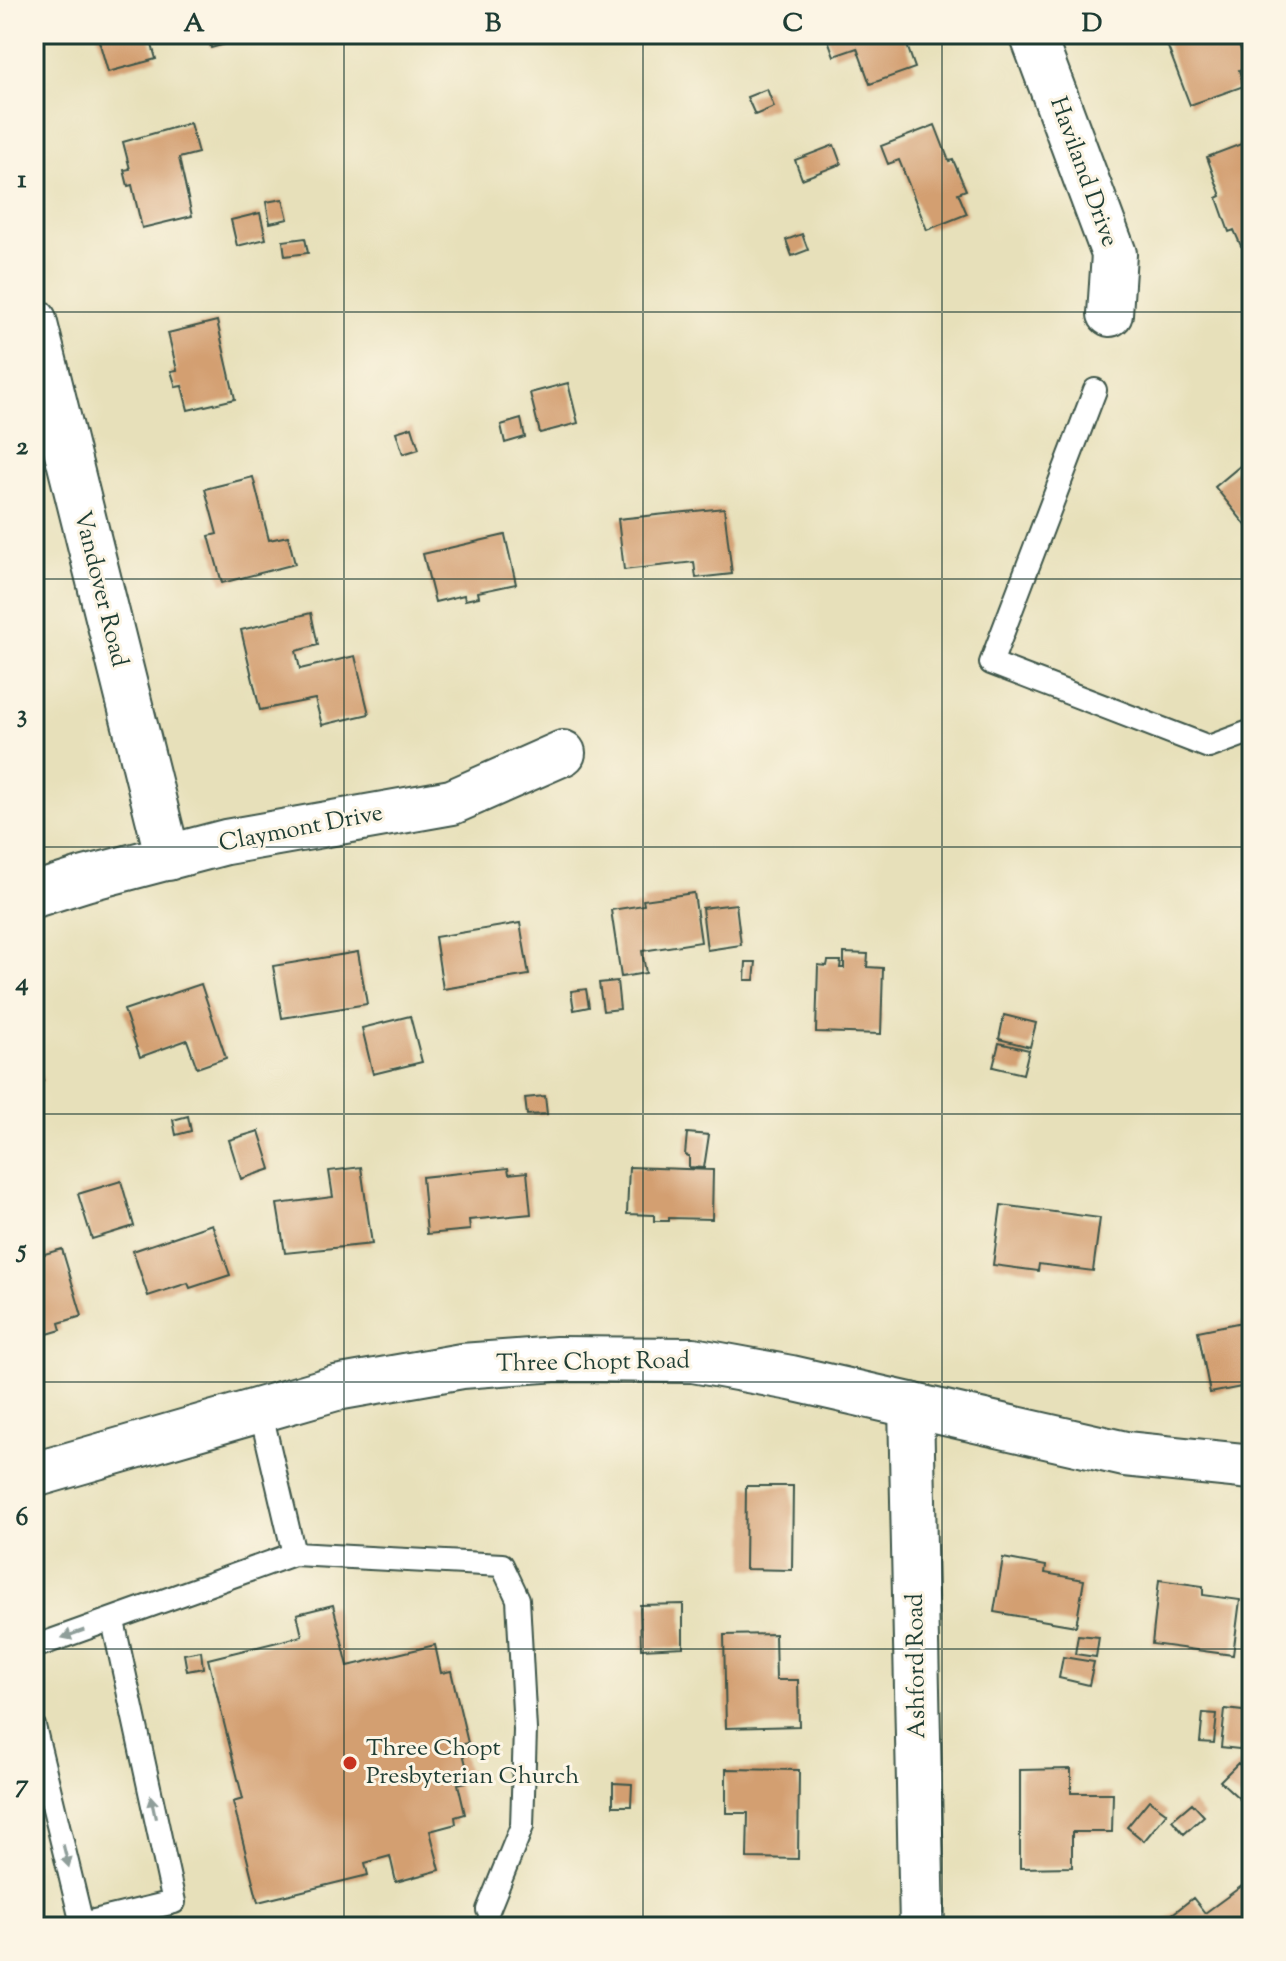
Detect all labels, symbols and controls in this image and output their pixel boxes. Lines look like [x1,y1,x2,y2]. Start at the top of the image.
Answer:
text: A [183,6,205,43]
text: B [485,6,502,43]
text: C [783,6,803,43]
text: D [1082,6,1102,43]
street label: Haviland Drive [1040,92,1126,252]
text: 1 [18,162,27,199]
text: 2 [16,429,29,466]
street label: Vandover Road [64,507,136,671]
text: 3 [17,697,27,734]
street label: Claymont Drive [216,796,386,862]
text: 4 [14,965,29,1002]
text: 5 [16,1232,27,1269]
street label: Three Chopt Road [496,1344,691,1382]
text: 6 [16,1500,29,1537]
street label: Ashford Road [899,1592,935,1739]
one-way arrow [61,1629,85,1641]
place label: Three Chopt Presbyterian Church [366,1732,579,1794]
marker: Three Chopt Presbyterian Church [341,1754,359,1772]
text: 7 [15,1767,29,1804]
one-way arrow [146,1795,159,1820]
one-way arrow [60,1844,72,1869]

